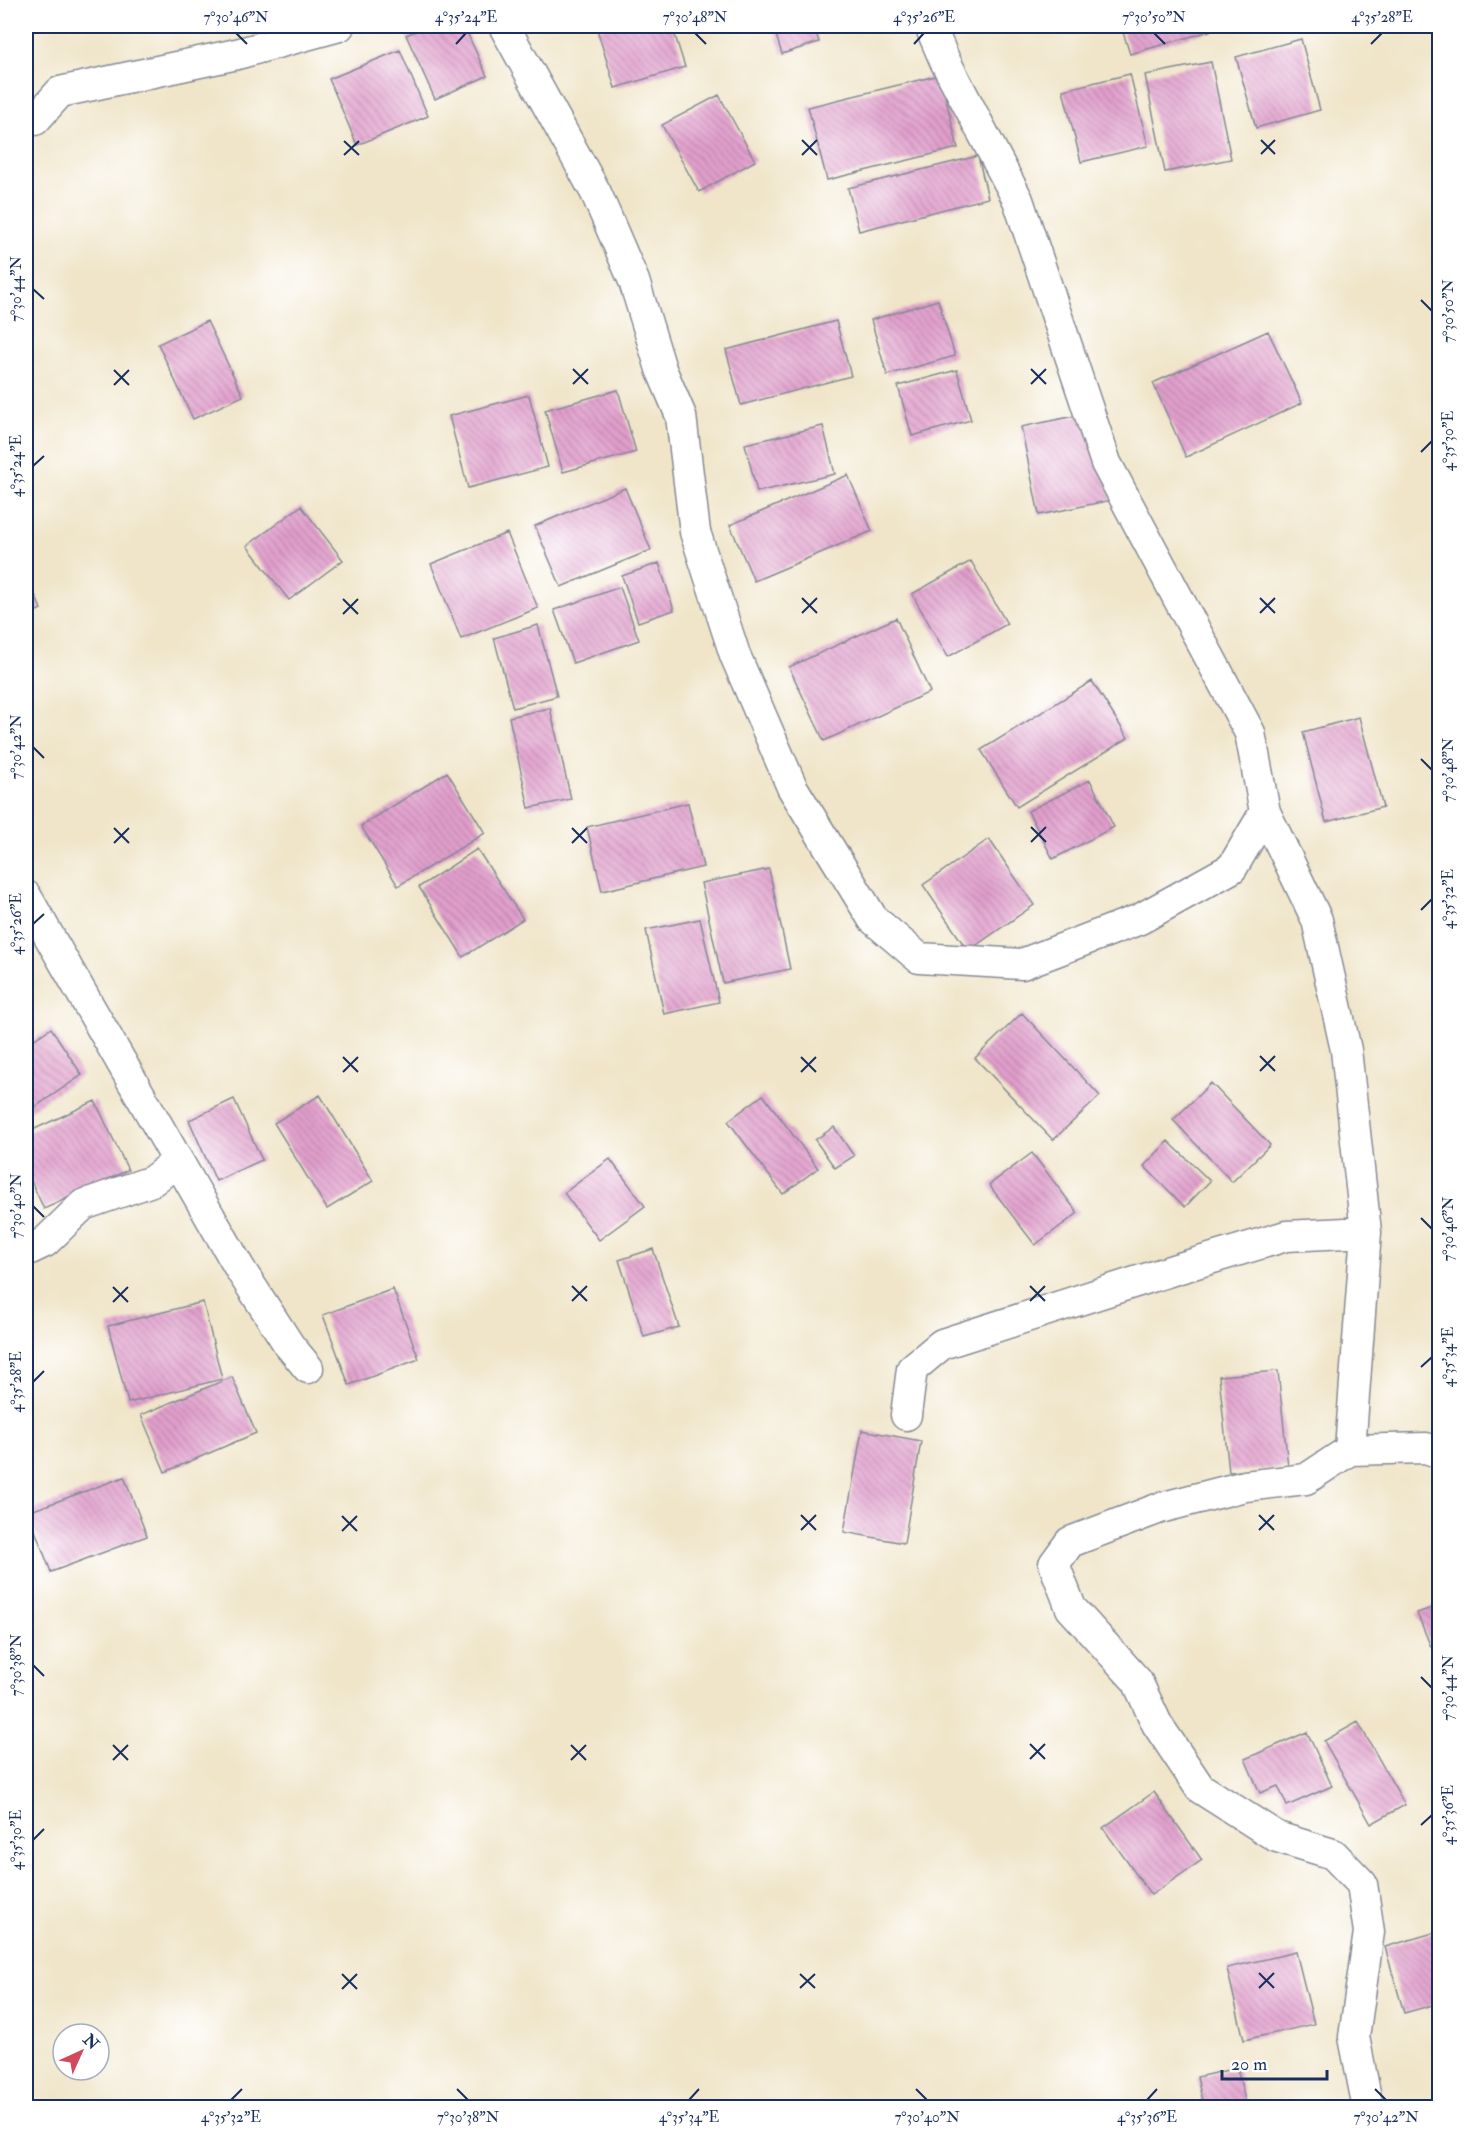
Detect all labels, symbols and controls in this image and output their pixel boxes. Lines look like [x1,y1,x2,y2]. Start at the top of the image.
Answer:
text: 7°30'46"N [203,8,269,27]
text: 4°35'24"E [435,8,497,27]
text: 7°30'48"N [663,8,728,27]
text: 4°35'26"E [893,8,955,27]
text: 7°30'50"N [1122,8,1186,27]
text: 4°35'28"E [1351,8,1413,27]
text: 7°30'44"N [7,256,26,322]
text: 7°30'50"N [1439,279,1458,343]
text: 4°35'30"E [1439,411,1458,471]
text: 4°35'24"E [7,435,26,497]
text: 7°30'42"N [7,714,26,780]
text: 7°30'48"N [1439,737,1458,802]
text: 4°35'32"E [1439,869,1458,929]
text: 4°35'26"E [7,893,26,955]
text: 7°30'40"N [7,1173,26,1239]
text: 7°30'46"N [1439,1196,1458,1262]
text: 4°35'34"E [1439,1326,1458,1387]
text: 4°35'28"E [7,1351,26,1413]
text: 7°30'38"N [7,1633,26,1696]
text: 7°30'44"N [1439,1655,1458,1721]
text: 4°35'36"E [1439,1785,1458,1845]
text: 4°35'30"E [7,1810,26,1870]
north arrow [51,2022,111,2082]
text: N [78,2029,104,2055]
scale bar [1222,2043,1327,2081]
text: 20 m [1231,2053,1267,2076]
text: 4°35'32"E [201,2108,261,2127]
text: 7°30'38"N [437,2108,500,2127]
text: 4°35'34"E [659,2108,720,2127]
text: 7°30'40"N [894,2108,960,2127]
text: 4°35'36"E [1117,2108,1177,2127]
text: 7°30'42"N [1353,2108,1419,2127]

